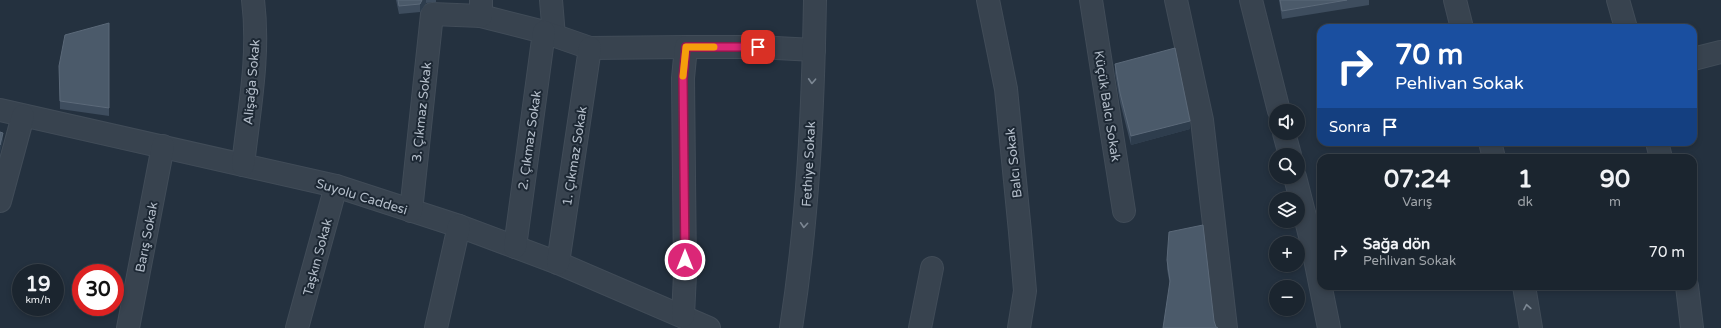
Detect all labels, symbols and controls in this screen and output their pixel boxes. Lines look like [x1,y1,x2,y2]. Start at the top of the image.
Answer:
pin [741,30,775,64]
icon: arrive [747,36,769,58]
text: 70 m [1395,38,1463,72]
street label: Alişağa Sokak [240,39,264,126]
icon: right [1329,40,1381,92]
street label: Küçük Balcı Sokak [1090,49,1124,163]
street label: 3. Çıkmaz Sokak [409,61,435,163]
text: Pehlivan Sokak [1395,72,1524,94]
one-way arrow [808,78,817,84]
street label: 2. Çıkmaz Sokak [515,89,545,191]
map controls [1269,104,1305,316]
button: sound [1269,104,1305,140]
street label: 1. Çıkmaz Sokak [559,105,591,207]
icon: arrive [1379,116,1401,138]
text: Sonra [1329,118,1371,136]
street label: Fethiye Sokak [799,121,819,207]
street label: Balcı Sokak [1002,127,1026,199]
button: search [1269,148,1305,184]
text: 07:24 [1384,165,1451,194]
text: 1 [1518,165,1533,194]
text: 90 [1600,165,1630,194]
street label: Suyolu Caddesi [314,175,409,218]
button: layers [1269,192,1305,228]
text: Varış [1402,194,1432,210]
text: dk [1518,194,1533,210]
text: m [1609,194,1621,210]
street label: Barış Sokak [132,201,162,274]
street label: Taşkın Sokak [300,217,336,298]
one-way arrow [799,222,808,228]
text: Sağa dön [1363,235,1430,253]
button: + [1269,236,1305,272]
position arrow [664,239,706,281]
icon: right [1329,241,1351,263]
text: 70 m [1648,243,1685,261]
text: Pehlivan Sokak [1363,253,1456,269]
speed limit sign: 30 [72,264,124,316]
text: 19 [25,273,51,297]
button: − [1269,280,1305,316]
text: km/h [25,294,51,306]
one-way arrow [1524,304,1532,310]

